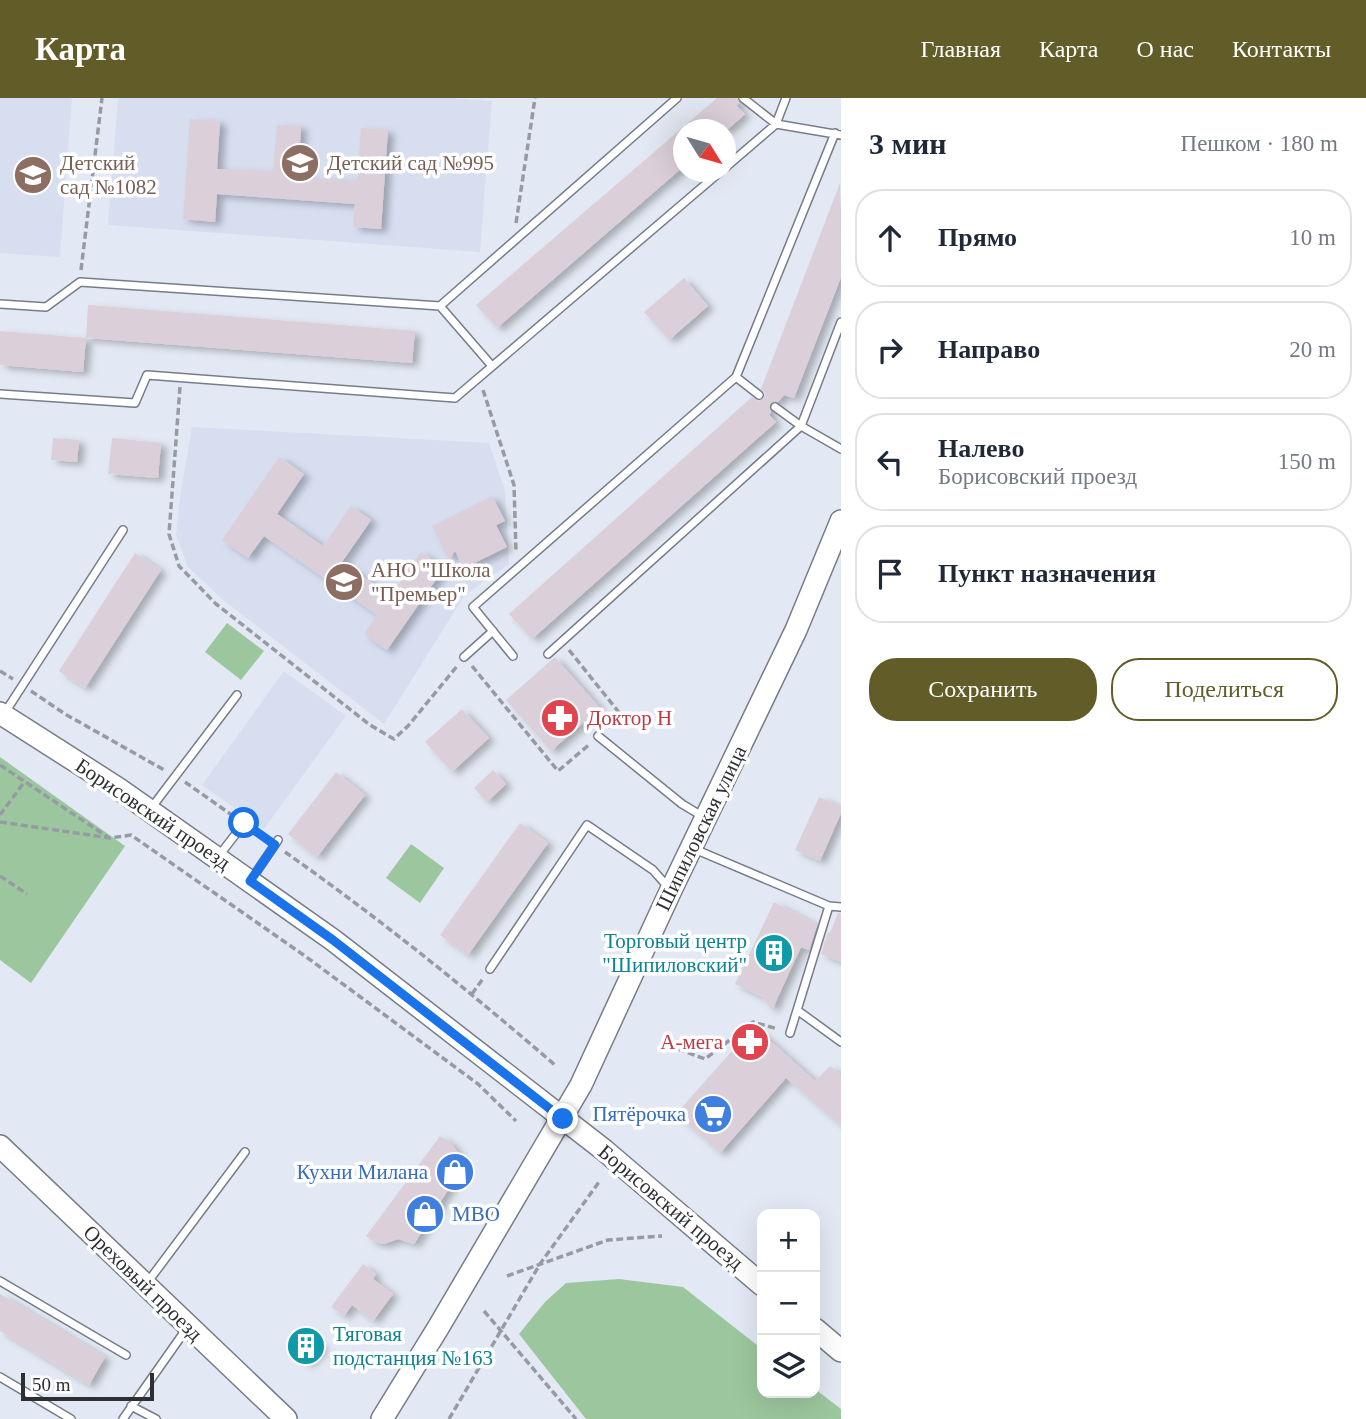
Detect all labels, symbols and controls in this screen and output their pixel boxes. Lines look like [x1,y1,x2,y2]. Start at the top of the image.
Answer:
text: Карта [35,31,126,67]
text: Главная [920,36,1001,62]
text: Карта [1039,36,1098,62]
text: О нас [1136,36,1194,62]
text: Контакты [1232,36,1331,62]
north arrow [673,119,736,182]
text: 3 мин [869,127,947,160]
text: Пешком · 180 m [1181,131,1338,156]
school or university icon: Детский сад №995 [279,142,321,184]
place label: Детский сад №1082 [60,151,157,199]
place label: Детский сад №995 [327,151,494,175]
school or university icon: Детский сад №1082 [12,154,54,196]
icon: ahead [871,219,909,257]
text: Прямо [938,223,1017,252]
text: 10 m [1289,225,1336,250]
icon: right [871,331,909,369]
text: Направо [938,335,1040,364]
text: 20 m [1289,337,1336,362]
text: Налево [938,434,1024,463]
icon: left [871,443,909,481]
text: 150 m [1278,449,1336,474]
text: Борисовский проезд [938,464,1137,489]
icon: arrive [871,555,909,593]
place label: АНО "Школа "Премьер" [371,558,491,606]
text: Пункт назначения [938,559,1156,588]
school or university icon: АНО "Школа "Премьер" [323,561,365,603]
button: Сохранить [869,658,1097,721]
button: Поделиться [1111,658,1338,721]
pharmacy icon: Доктор Н [539,697,581,739]
place label: Доктор Н [587,706,672,730]
street label: Шипиловская улица [651,741,752,915]
street label: Борисовский проезд [71,753,235,875]
route start [228,807,259,838]
place label: Торговый центр "Шипиловский" [602,929,747,977]
building icon: Торговый центр "Шипиловский" [753,932,795,974]
pharmacy icon: А-мега [729,1021,771,1063]
place label: А-мега [660,1030,724,1054]
supermarket icon: Пятёрочка [692,1093,734,1135]
place label: Пятёрочка [592,1102,687,1126]
route end [547,1103,578,1134]
street label: Борисовский проезд [594,1139,749,1275]
shop icon: Кухни Милана [434,1151,476,1193]
place label: Кухни Милана [297,1160,429,1184]
shop icon: МВО [404,1193,446,1235]
place label: МВО [452,1202,500,1226]
map controls [757,1209,820,1398]
button: + [757,1209,820,1272]
street label: Ореховый проезд [79,1220,208,1346]
button: − [757,1272,820,1335]
place label: Тяговая подстанция №163 [333,1322,493,1370]
building icon: Тяговая подстанция №163 [285,1325,327,1367]
button: layers [757,1335,820,1398]
scale bar [21,1370,154,1402]
text: 50 m [32,1374,71,1395]

